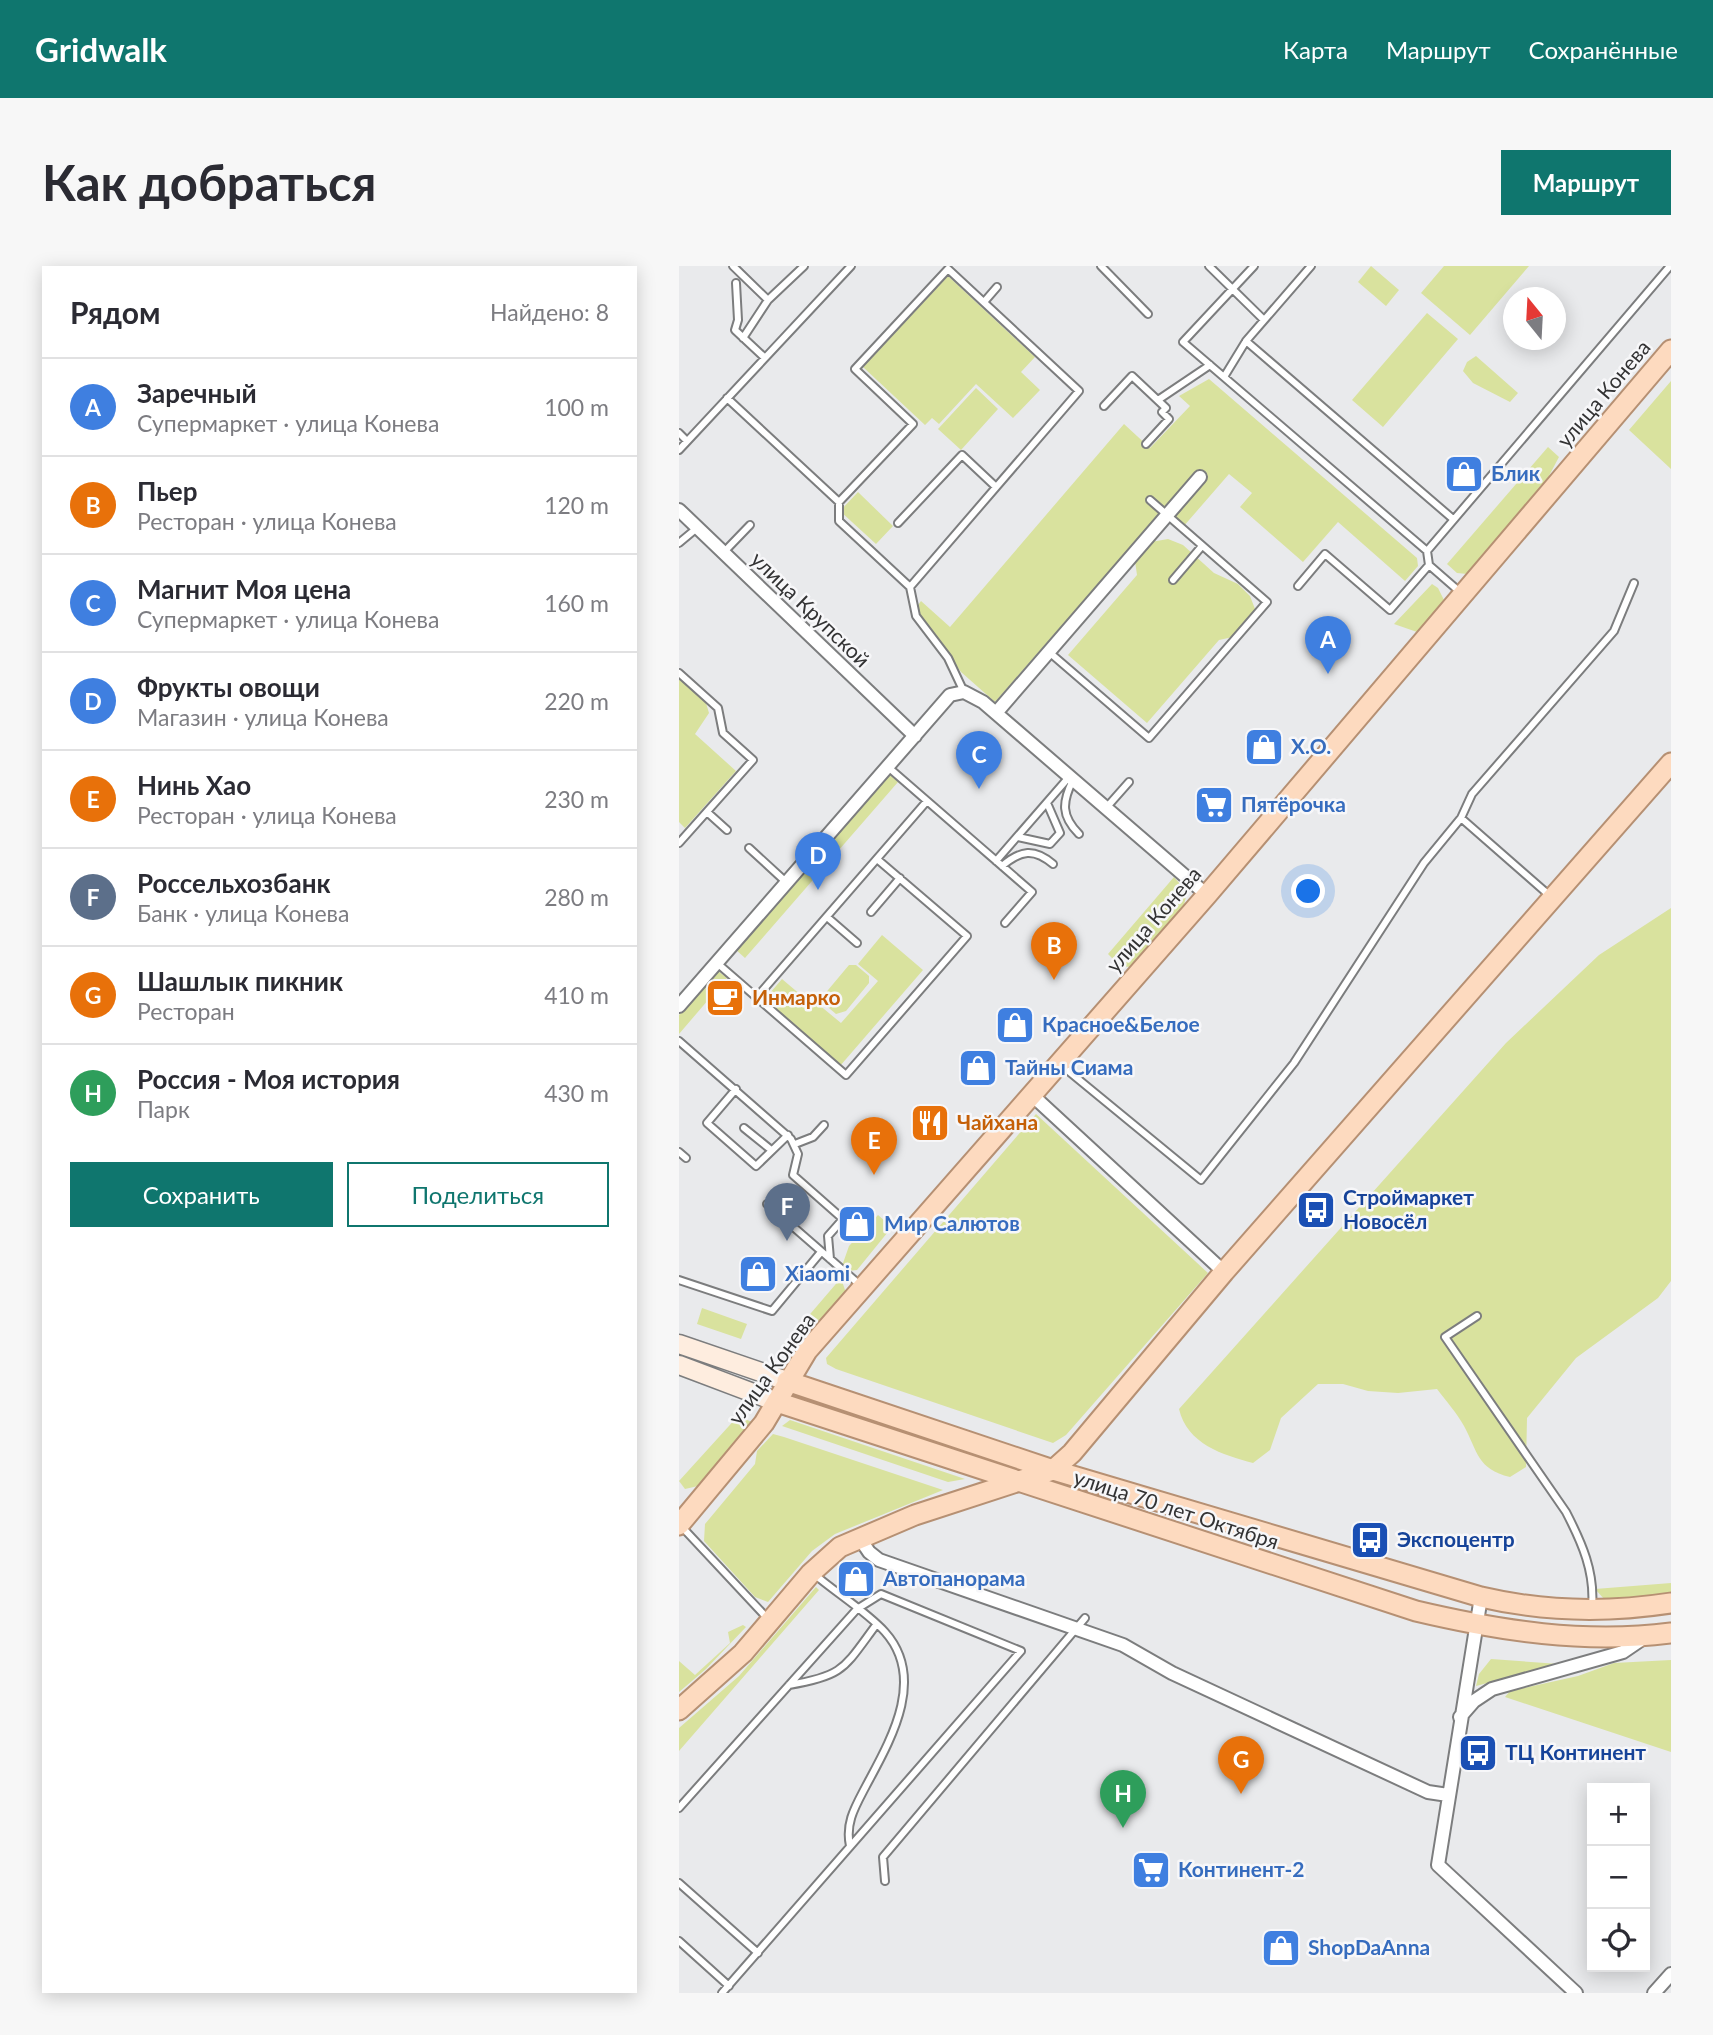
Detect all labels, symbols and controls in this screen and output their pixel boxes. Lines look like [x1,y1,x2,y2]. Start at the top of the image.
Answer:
text: Gridwalk [35,29,167,69]
text: Карта [1283,35,1348,64]
text: Маршрут [1386,35,1491,64]
text: Сохранённые [1529,35,1678,64]
button: Маршрут [1501,150,1671,215]
text: Как добраться [42,153,376,211]
north arrow [1503,287,1566,350]
text: Рядом [70,294,160,330]
text: Найдено: 8 [490,298,609,326]
street label: улица Конева [1551,335,1655,452]
text: Заречный [137,377,257,409]
text: A [85,393,101,421]
text: 100 m [544,393,609,421]
text: Супермаркет · улица Конева [137,409,439,437]
shop icon: Блик [1443,453,1485,495]
place label: Блик [1491,460,1541,485]
text: Пьер [137,475,197,507]
text: B [85,491,101,519]
text: 120 m [544,491,609,519]
text: Ресторан · улица Конева [137,507,397,535]
street label: улица Крупской [747,546,876,672]
text: Магнит Моя цена [137,573,351,605]
text: C [85,589,101,617]
text: 160 m [544,589,609,617]
text: Супермаркет · улица Конева [137,605,439,633]
pin: A [1305,616,1351,674]
text: Фрукты овощи [137,671,320,703]
text: D [84,687,102,715]
text: 220 m [544,687,609,715]
text: Магазин · улица Конева [137,703,389,731]
shop icon: X.O. [1243,726,1285,768]
pin: C [956,731,1002,789]
place label: X.O. [1291,733,1331,758]
text: Нинь Хао [137,769,251,801]
supermarket icon: Пятёрочка [1193,784,1235,826]
text: E [86,785,100,813]
text: 230 m [544,785,609,813]
place label: Пятёрочка [1241,791,1346,816]
text: Ресторан · улица Конева [137,801,397,829]
pin: D [795,832,841,890]
street label: улица Конева [1100,861,1206,977]
text: Россельхозбанк [137,867,331,899]
your location [1291,874,1325,908]
text: F [86,883,100,911]
text: 280 m [544,883,609,911]
text: Банк · улица Конева [137,899,349,927]
pin: B [1031,922,1077,980]
text: Шашлык пикник [137,965,343,997]
cafe icon: Инмарко [704,977,746,1019]
text: G [85,981,101,1009]
text: 410 m [544,981,609,1009]
place label: Инмарко [752,984,841,1009]
text: Ресторан [137,997,235,1025]
shop icon: Красное&Белое [994,1004,1036,1046]
place label: Красное&Белое [1042,1011,1200,1036]
shop icon: Тайны Сиама [957,1047,999,1089]
place label: Тайны Сиама [1005,1054,1133,1079]
text: Россия - Моя история [137,1063,400,1095]
text: H [84,1079,102,1107]
text: 430 m [544,1079,609,1107]
text: Парк [137,1095,190,1123]
restaurant icon: Чайхана [909,1102,951,1144]
place label: Чайхана [957,1109,1038,1134]
pin: E [851,1117,897,1175]
button: Сохранить [70,1162,333,1227]
button: Поделиться [347,1162,609,1227]
pin: F [764,1183,810,1241]
place label: Строймаркет Новосёл [1343,1184,1474,1233]
bus stop icon: Строймаркет Новосёл [1295,1189,1337,1231]
shop icon: Мир Салютов [836,1203,878,1245]
place label: Мир Салютов [884,1210,1020,1235]
shop icon: Xiaomi [737,1253,779,1295]
place label: Xiaomi [785,1260,850,1285]
street label: улица Конева [722,1307,820,1429]
street label: улица 70 лет Октября [1071,1464,1282,1554]
bus stop icon: Экспоцентр [1349,1519,1391,1561]
place label: Экспоцентр [1397,1526,1515,1551]
shop icon: Автопанорама [835,1558,877,1600]
place label: Автопанорама [882,1565,1025,1590]
bus stop icon: ТЦ Континент [1457,1732,1499,1774]
pin: G [1218,1736,1264,1794]
place label: ТЦ Континент [1505,1739,1646,1764]
pin: H [1100,1770,1146,1828]
map controls [1587,1783,1650,1972]
button: + [1587,1783,1650,1846]
button: − [1587,1846,1650,1909]
supermarket icon: Континент-2 [1130,1849,1172,1891]
place label: Континент-2 [1178,1856,1305,1881]
button: locate [1587,1909,1650,1972]
shop icon: ShopDaAnna [1260,1927,1302,1969]
place label: ShopDaAnna [1308,1934,1430,1959]

